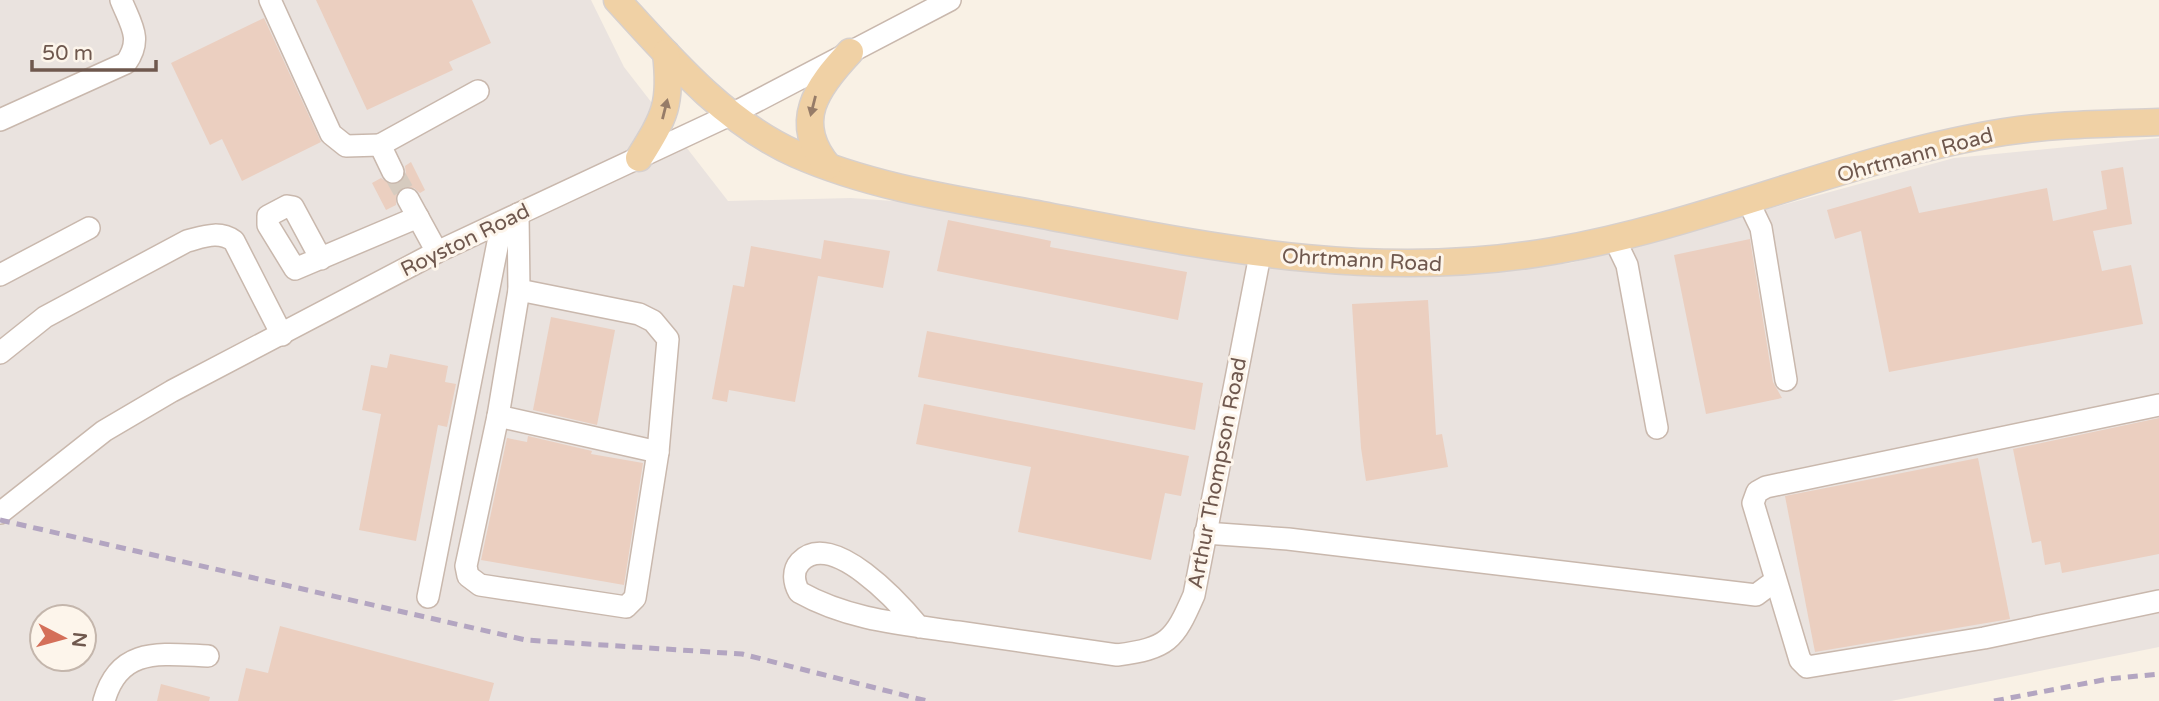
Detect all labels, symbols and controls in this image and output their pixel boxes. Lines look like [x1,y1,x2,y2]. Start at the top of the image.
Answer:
scale bar [32,28,156,72]
text: 50 m [42,41,93,66]
one-way arrow [807,95,818,117]
one-way arrow [660,98,671,120]
street label: Ohrtmann Road [1834,123,1996,188]
street label: Royston Road [397,198,534,282]
street label: Ohrtmann Road [1281,244,1443,277]
street label: Arthur Thompson Road [1183,355,1252,591]
north arrow [28,603,98,673]
text: N [67,631,91,648]

